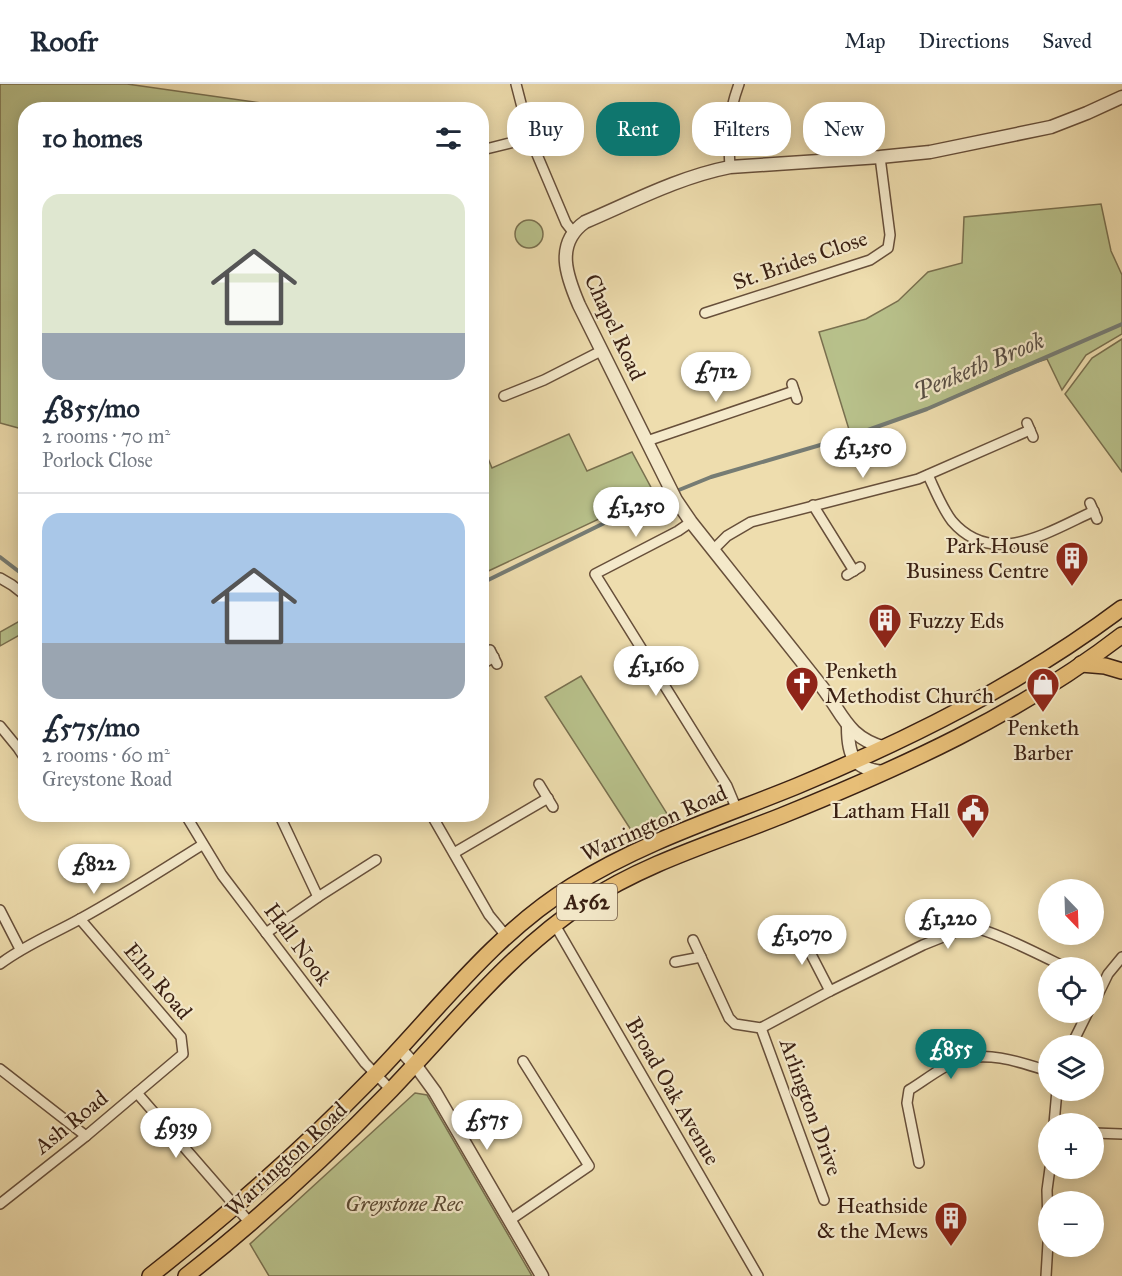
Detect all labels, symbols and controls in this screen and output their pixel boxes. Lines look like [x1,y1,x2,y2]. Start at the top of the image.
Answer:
text: Roofr [30,24,98,59]
text: Map [845,28,886,54]
text: Directions [919,28,1009,54]
text: Saved [1042,28,1092,54]
chip: Buy [507,102,584,156]
chip: Rent [596,102,680,156]
chip: Filters [692,102,791,156]
chip: New [803,102,885,156]
text: 10 homes [42,122,143,154]
icon: filters [432,122,465,155]
street label: St. Brides Close [729,224,871,296]
icon: home [200,233,308,341]
street label: Chapel Road [579,270,651,384]
water label: Penketh Brook [909,325,1049,407]
pin: £712 [680,352,752,403]
text: £712 [695,359,737,383]
text: £855/mo [42,392,140,424]
text: 2 rooms · 70 m² [42,424,170,448]
pin: £1,250 [814,428,912,479]
text: £1,250 [834,435,892,459]
text: Porlock Close [42,448,153,472]
pin: £1,250 [587,487,685,538]
text: £1,250 [607,494,665,518]
place label: Park House Business Centre [906,532,1049,584]
building icon: Park House Business Centre [1054,540,1090,587]
icon: home [200,552,308,660]
building icon: Fuzzy Eds [867,602,903,649]
place label: Fuzzy Eds [908,607,1004,634]
pin: £1,160 [607,646,705,697]
text: £1,160 [628,653,684,677]
place label: Penketh Methodist Church [825,657,994,709]
church icon: Penketh Methodist Church [784,665,820,712]
shop icon: Penketh Barber [1025,666,1061,713]
text: £575/mo [42,711,140,743]
place label: Penketh Barber [1007,714,1079,766]
text: 2 rooms · 60 m² [42,743,170,767]
text: Greystone Road [42,767,172,791]
street label: Warrington Road [577,779,731,867]
public building icon: Latham Hall [955,792,991,839]
place label: Latham Hall [832,797,950,824]
pin: £822 [58,844,130,895]
text: £822 [72,851,116,875]
north arrow [1038,879,1104,945]
map controls [1038,879,1104,1257]
road number: A562 [557,884,617,920]
street label: Hall Nook [258,898,338,991]
pin: £1,220 [899,899,997,950]
text: £1,220 [919,906,977,930]
pin: £1,070 [753,915,851,966]
text: £1,070 [772,922,832,946]
street label: Elm Road [118,937,198,1025]
button: locate [1038,957,1104,1023]
street label: Broad Oak Avenue [620,1012,726,1170]
pin: £855 [915,1029,987,1080]
street label: Arlington Drive [773,1034,848,1179]
button: layers [1038,1035,1104,1101]
text: £855 [929,1036,973,1060]
street label: Ash Road [28,1084,113,1160]
street label: Warrington Road [220,1096,352,1222]
pin: £575 [451,1100,523,1151]
text: £575 [465,1107,509,1131]
pin: £939 [140,1108,212,1159]
button: + [1038,1113,1104,1179]
text: £939 [154,1115,198,1139]
park label: Greystone Rec [345,1190,464,1217]
button: − [1038,1191,1104,1257]
place label: Heathside & the Mews [817,1192,928,1244]
building icon: Heathside & the Mews [933,1200,969,1247]

